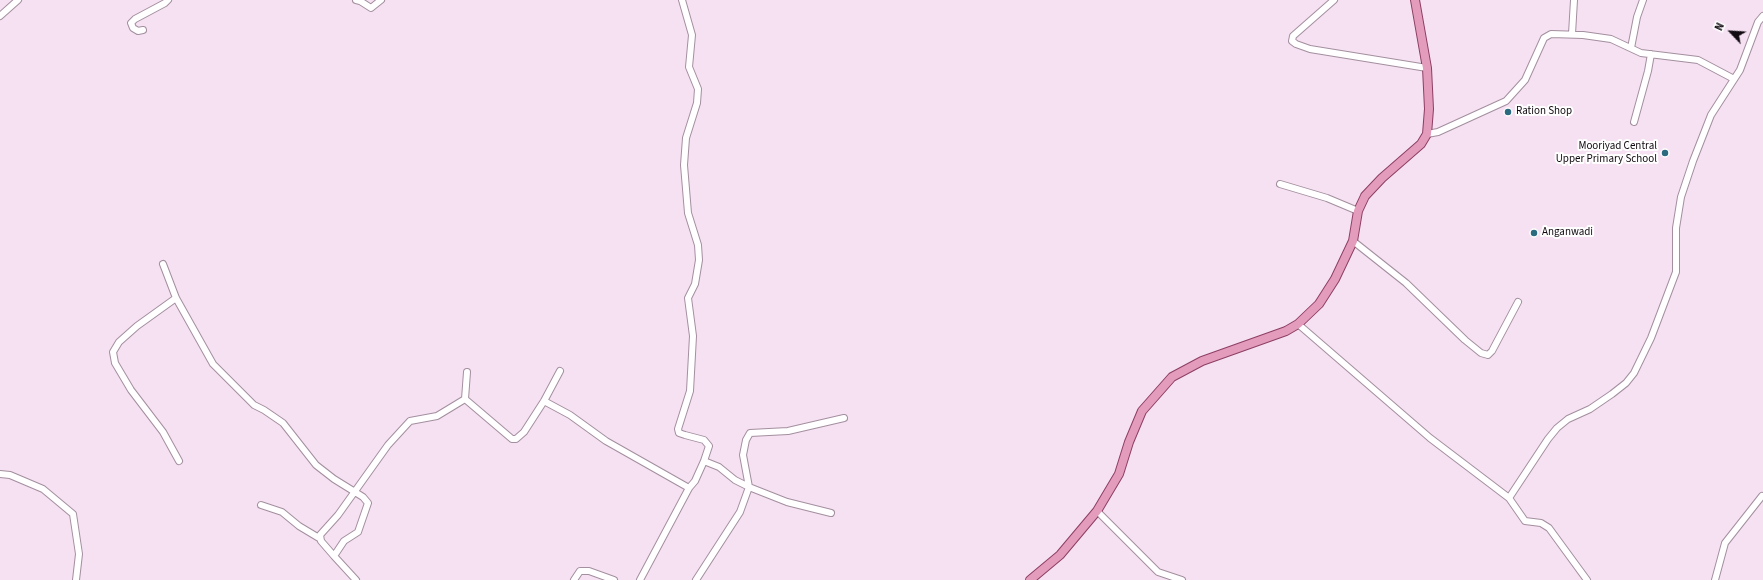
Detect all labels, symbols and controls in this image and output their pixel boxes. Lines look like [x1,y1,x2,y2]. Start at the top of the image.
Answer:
north arrow [1711,12,1751,52]
text: N [1711,20,1728,33]
place label: Ration Shop [1516,105,1572,119]
marker: Ration Shop [1503,107,1513,117]
place label: Mooriyad Central Upper Primary School [1556,140,1657,166]
marker: Mooriyad Central Upper Primary School [1660,148,1670,158]
place label: Anganwadi [1542,226,1593,240]
marker: Anganwadi [1529,228,1539,238]

